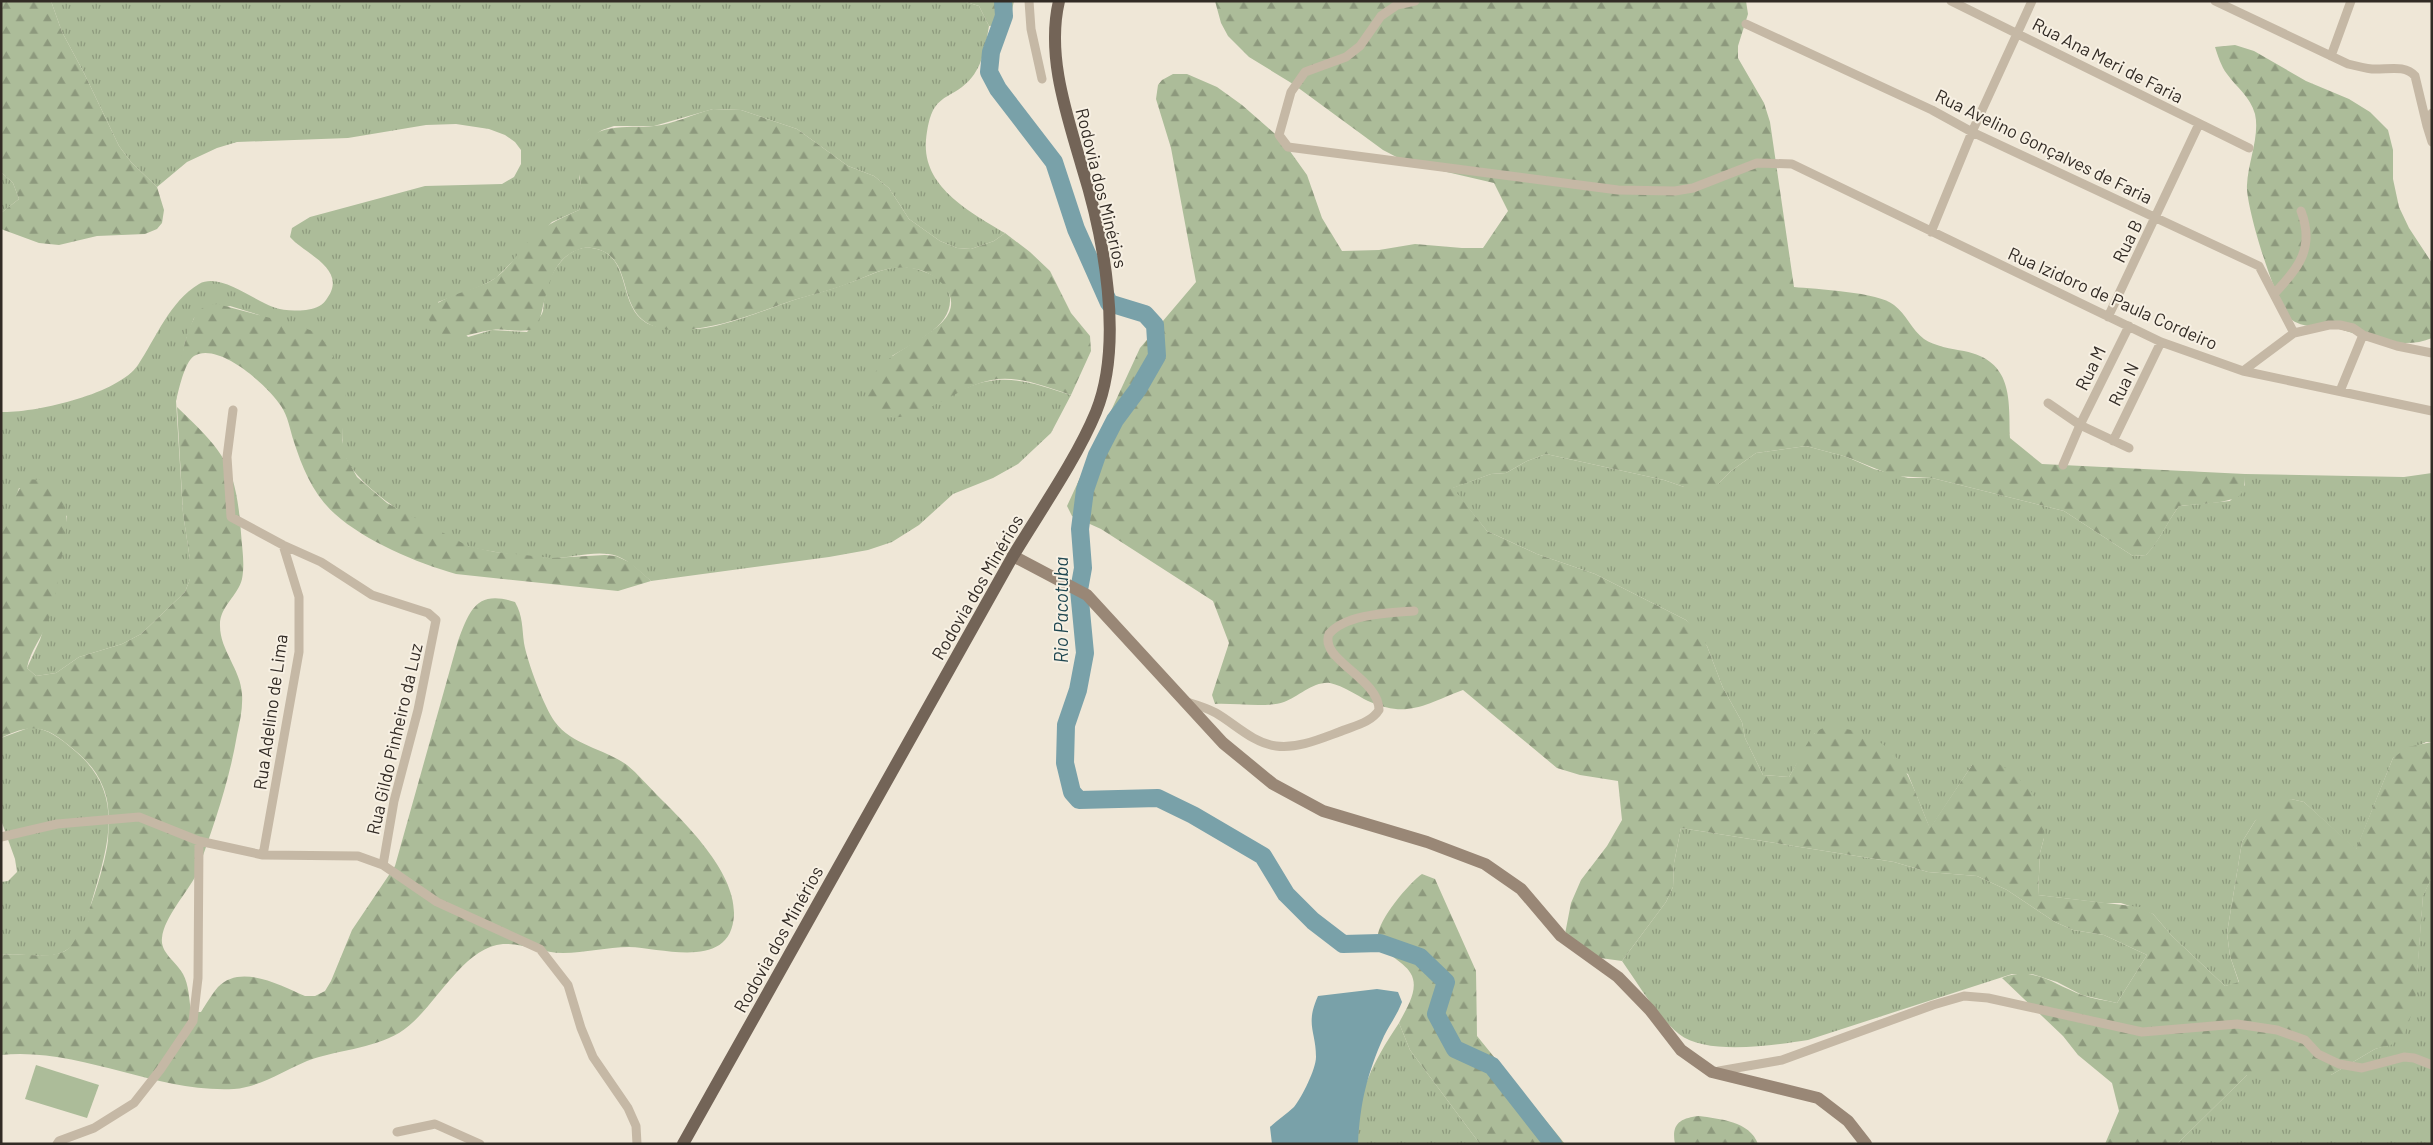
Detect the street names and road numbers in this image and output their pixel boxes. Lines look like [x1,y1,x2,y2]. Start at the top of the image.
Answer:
street label: Rua Ana Meri de Faria [2029,12,2187,108]
street label: Rua Avelino Gonçalves de Faria [1932,84,2156,208]
street label: Rodovia dos Minérios [1071,106,1133,270]
street label: Rua B [2107,216,2147,266]
street label: Rua Izidoro de Paula Cordeiro [2005,242,2221,354]
street label: Rua M [2070,342,2110,394]
street label: Rua N [2103,359,2143,409]
street label: Rodovia dos Minérios [926,510,1028,664]
street label: Rua Adelino de Lima [248,633,292,791]
street label: Rua Gildo Pinheiro da Luz [361,641,427,837]
street label: Rodovia dos Minérios [729,862,827,1016]

